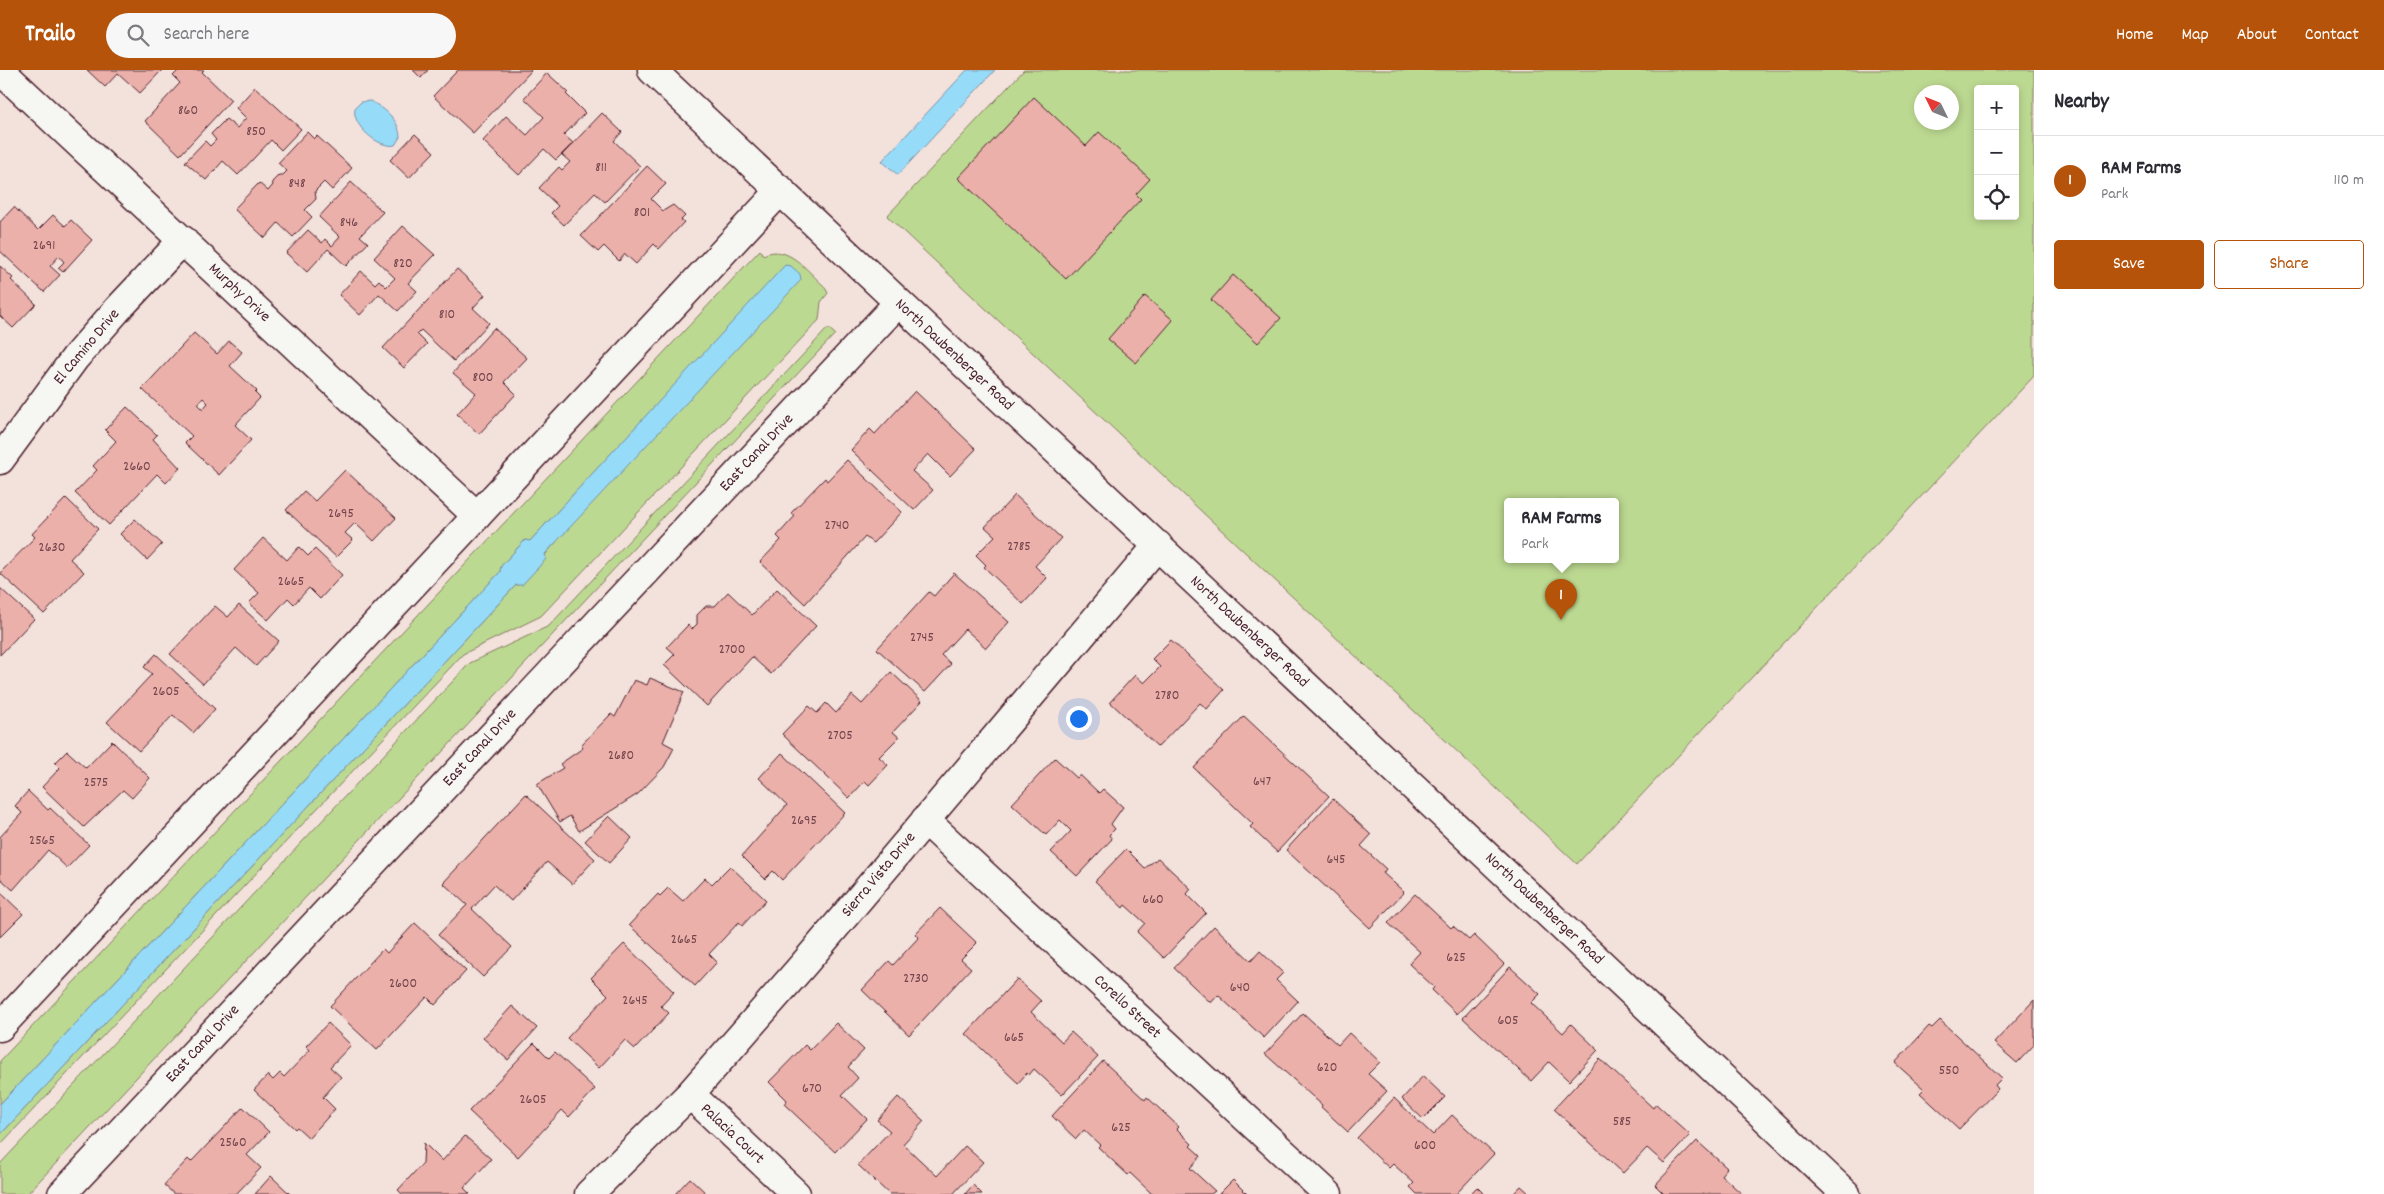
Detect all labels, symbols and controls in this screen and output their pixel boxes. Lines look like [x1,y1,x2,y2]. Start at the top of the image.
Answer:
search box [106,13,456,58]
text: Trailo [25,18,76,52]
icon: search [124,21,152,49]
text: Search here [164,22,249,49]
text: Home [2116,23,2153,48]
text: Map [2181,23,2209,48]
text: About [2237,23,2277,48]
text: Contact [2305,23,2359,48]
north arrow [1914,85,1959,130]
map controls [1974,85,2019,220]
button: + [1974,85,2019,130]
text: Nearby [2054,88,2109,118]
house number: 860 [178,101,198,121]
house number: 850 [246,122,266,142]
button: − [1974,130,2019,175]
text: RAM Farms [2101,156,2182,183]
house number: 811 [595,158,607,178]
text: 1 [2068,169,2072,192]
text: 110 m [2334,169,2364,192]
house number: 848 [288,174,306,194]
button: locate [1974,175,2019,220]
text: Park [2101,183,2128,206]
house number: 801 [634,203,650,223]
house number: 846 [340,213,358,233]
house number: 2691 [33,236,55,256]
button: Save [2054,240,2204,289]
button: Share [2214,240,2364,289]
house number: 820 [393,254,413,274]
street label: Murphy Drive [203,258,275,328]
street label: North Daubenberger Road [889,294,1019,416]
street label: El Camino Drive [48,304,126,390]
house number: 810 [439,305,455,325]
house number: 800 [473,368,493,388]
street label: East Canal Drive [715,409,799,497]
house number: 2660 [123,457,151,477]
popup [1504,498,1619,563]
house number: 2695 [328,504,354,524]
text: RAM Farms [1521,506,1602,533]
house number: 2740 [825,516,849,536]
text: Park [1521,533,1548,556]
house number: 2785 [1007,537,1031,557]
house number: 2630 [39,538,65,558]
street label: North Daubenberger Road [1184,571,1314,693]
house number: 2665 [278,572,304,592]
pin: 1 [1545,579,1577,620]
house number: 2745 [910,628,934,648]
house number: 2700 [719,640,745,660]
house number: 2605 [152,682,180,702]
house number: 2780 [1155,686,1179,706]
street label: East Canal Drive [438,704,522,792]
your location [1066,706,1092,732]
house number: 2705 [827,726,853,746]
house number: 2680 [608,746,634,766]
house number: 647 [1253,772,1271,792]
house number: 2575 [84,773,108,793]
house number: 2695 [791,811,817,831]
street label: Sierra Vista Drive [836,827,922,923]
house number: 2565 [29,831,55,851]
street label: North Daubenberger Road [1479,848,1609,970]
house number: 645 [1326,850,1346,870]
house number: 660 [1142,890,1164,910]
house number: 2665 [671,930,697,950]
house number: 625 [1446,948,1466,968]
house number: 2730 [903,969,929,989]
street label: Corello Street [1088,970,1166,1045]
house number: 2600 [389,974,417,994]
house number: 640 [1230,978,1250,998]
house number: 2645 [622,991,648,1011]
street label: East Canal Drive [161,1000,245,1088]
house number: 605 [1498,1011,1518,1031]
house number: 665 [1004,1028,1024,1048]
house number: 620 [1317,1058,1337,1078]
house number: 550 [1939,1061,1959,1081]
house number: 670 [802,1079,822,1099]
house number: 2605 [519,1090,547,1110]
street label: Palacia Court [695,1098,769,1170]
house number: 585 [1613,1112,1631,1132]
house number: 625 [1111,1118,1131,1138]
house number: 2560 [219,1133,247,1153]
house number: 600 [1414,1136,1436,1156]

